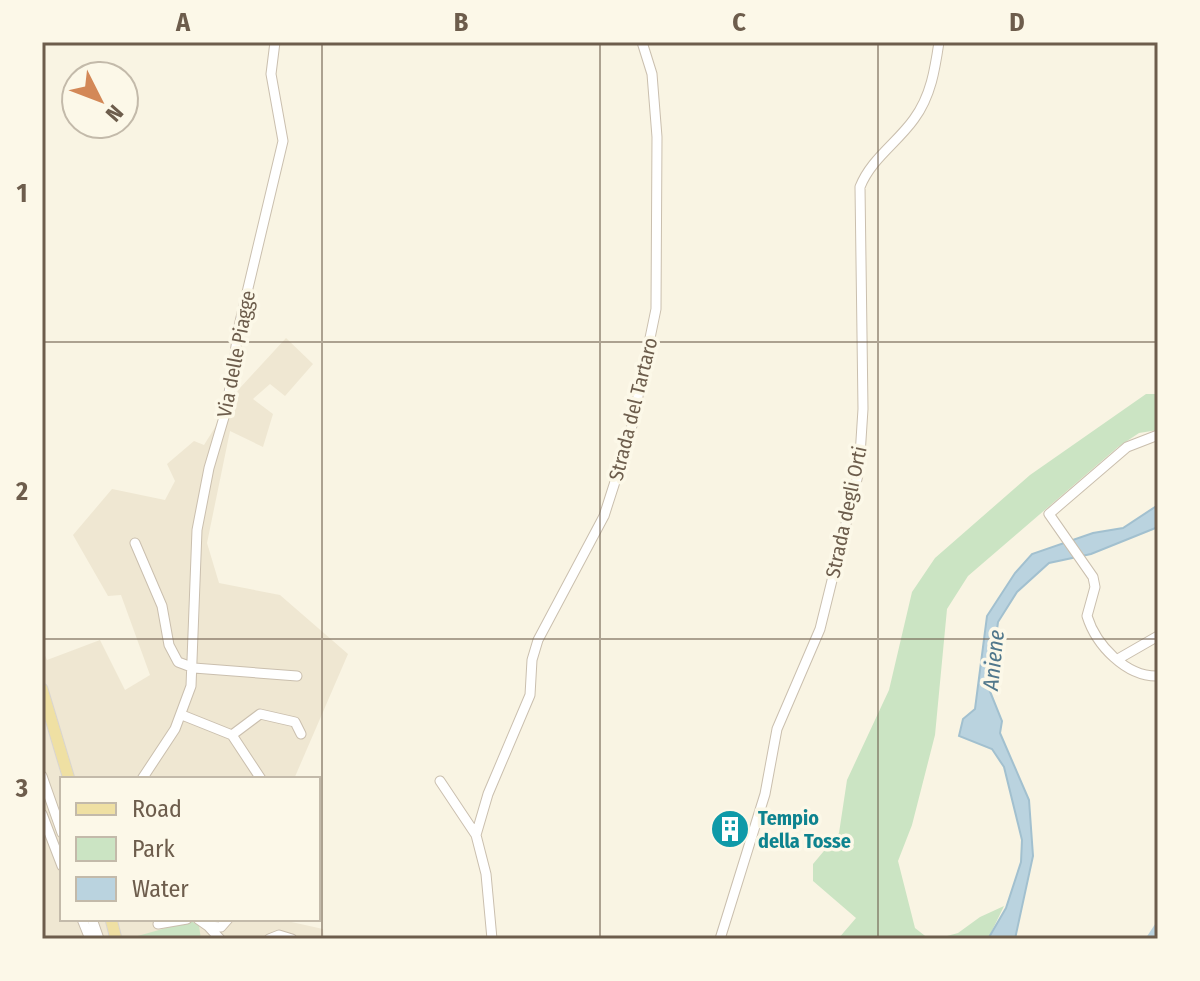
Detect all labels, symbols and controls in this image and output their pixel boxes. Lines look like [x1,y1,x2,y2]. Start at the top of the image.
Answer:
text: A [175,7,191,38]
text: B [454,7,469,38]
text: C [732,7,746,38]
text: D [1009,7,1025,38]
north arrow [60,60,140,140]
text: N [100,99,129,127]
text: 1 [17,178,28,209]
street label: Via delle Piagge [212,288,260,420]
street label: Strada del Tartaro [604,335,662,483]
street label: Strada degli Orti [820,444,872,580]
text: 2 [15,476,28,507]
water label: Aniene [977,628,1010,693]
text: 3 [15,773,28,804]
legend [60,777,320,921]
text: Road [132,795,182,823]
place label: Tempio della Tosse [758,806,851,853]
building icon: Tempio della Tosse [709,808,751,850]
text: Park [132,835,175,863]
text: Water [132,875,189,903]

